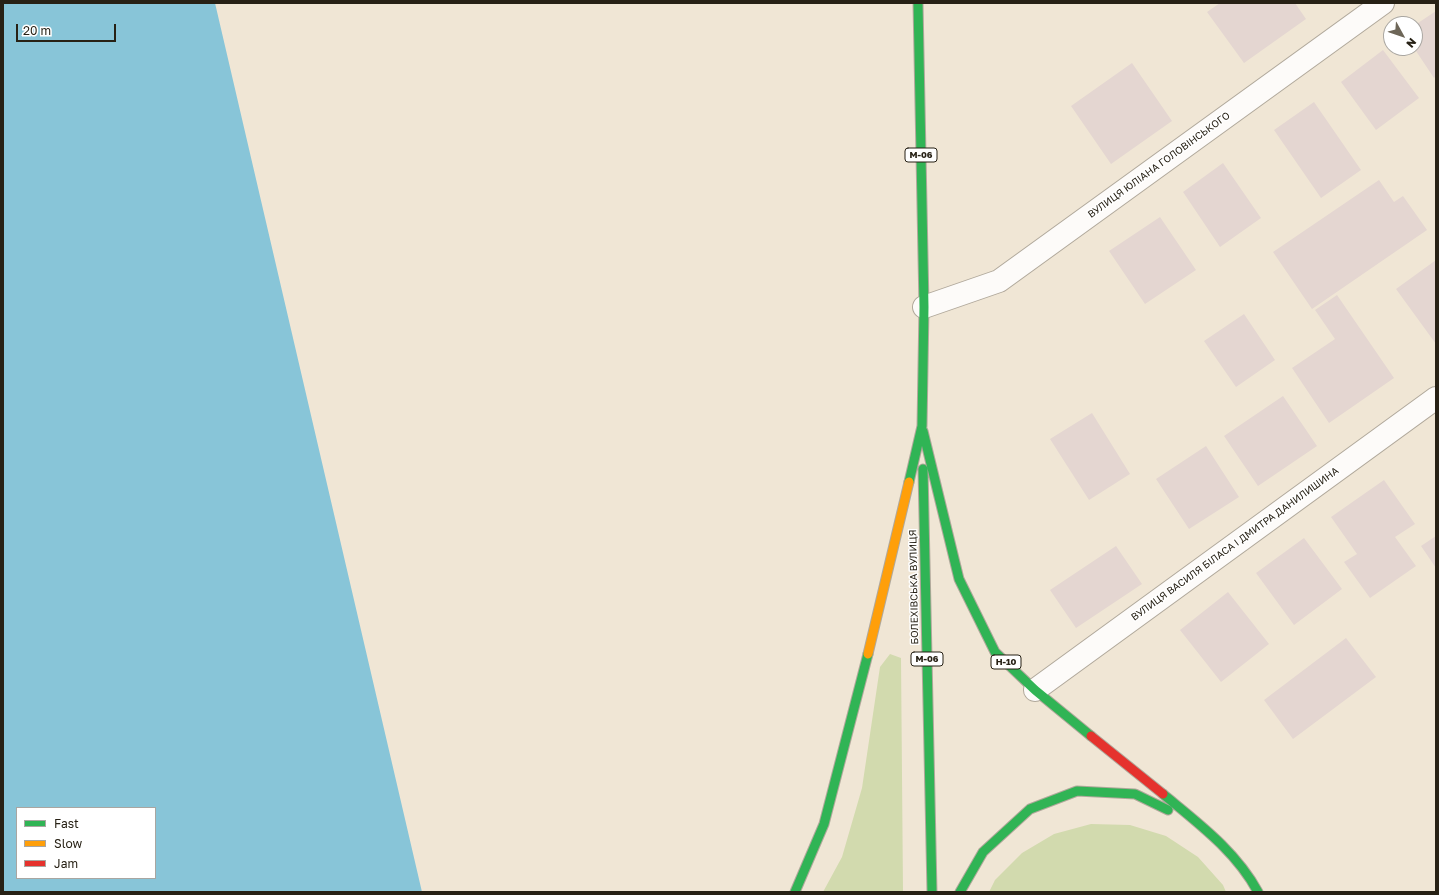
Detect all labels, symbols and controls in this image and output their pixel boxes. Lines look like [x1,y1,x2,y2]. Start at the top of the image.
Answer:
scale bar [18,16,118,42]
north arrow [1383,16,1423,56]
text: 20 m [23,23,51,38]
text: N [1404,36,1419,51]
street label: ВУЛИЦЯ ЮЛІАНА ГОЛОВІНСЬКОГО [1086,109,1232,221]
road number: М-06 [905,148,937,162]
street label: ВУЛИЦЯ ВАСИЛЯ БІЛАСА І ДМИТРА ДАНИЛИШИНА [1129,465,1341,623]
street label: БОЛЕХІВСЬКА ВУЛИЦЯ [907,529,921,645]
road number: М-06 [911,652,943,666]
road number: Н-10 [991,655,1021,669]
legend [16,807,156,879]
text: Fast [54,816,79,831]
text: Slow [54,836,82,851]
text: Jam [54,856,78,871]

